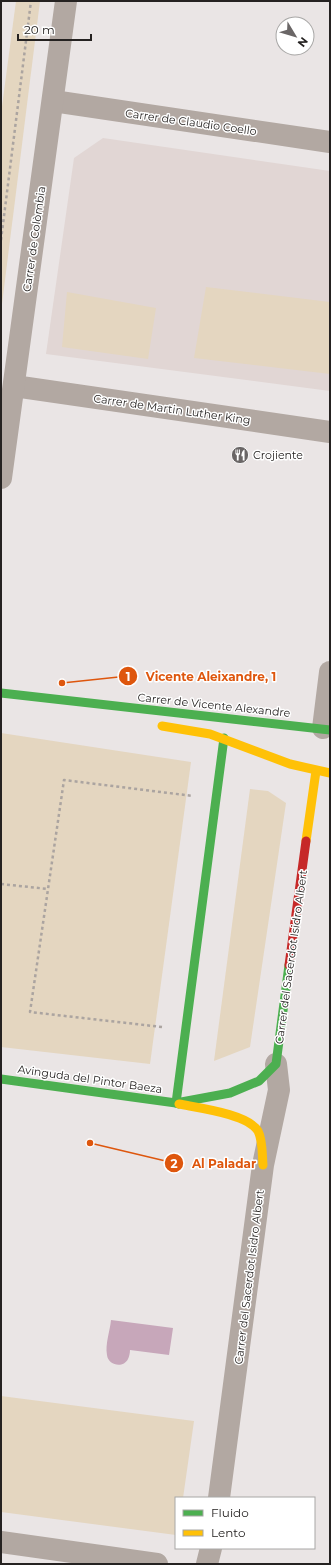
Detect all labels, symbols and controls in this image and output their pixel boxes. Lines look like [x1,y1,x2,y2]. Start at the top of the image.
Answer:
scale bar [18,16,91,42]
north arrow [275,16,315,56]
text: 20 m [24,22,55,37]
text: N [295,34,311,50]
street label: Carrer de Claudio Coello [124,106,258,138]
street label: Carrer de Colòmbia [20,185,48,293]
street label: Carrer de Martin Luther King [93,391,251,427]
restaurant icon: Crojiente [230,445,250,465]
place label: Crojiente [253,448,303,462]
callout: Vicente Aleixandre, 1 [118,664,284,688]
text: 1 [126,669,130,684]
text: Vicente Aleixandre, 1 [145,669,276,684]
street label: Carrer de Vicente Alexandre [137,690,291,720]
street label: Carrer del Sacerdot Isidro Albert [272,868,310,1045]
street label: Avinguda del Pintor Baeza [17,1062,163,1096]
callout: Al Paladar [164,1151,264,1175]
text: 2 [170,1156,178,1171]
text: Al Paladar [191,1156,256,1171]
street label: Carrer del Sacerdot Isidro Albert [231,1188,267,1365]
legend [175,1497,315,1549]
text: Fluido [211,1505,249,1520]
text: Lento [211,1525,246,1540]

